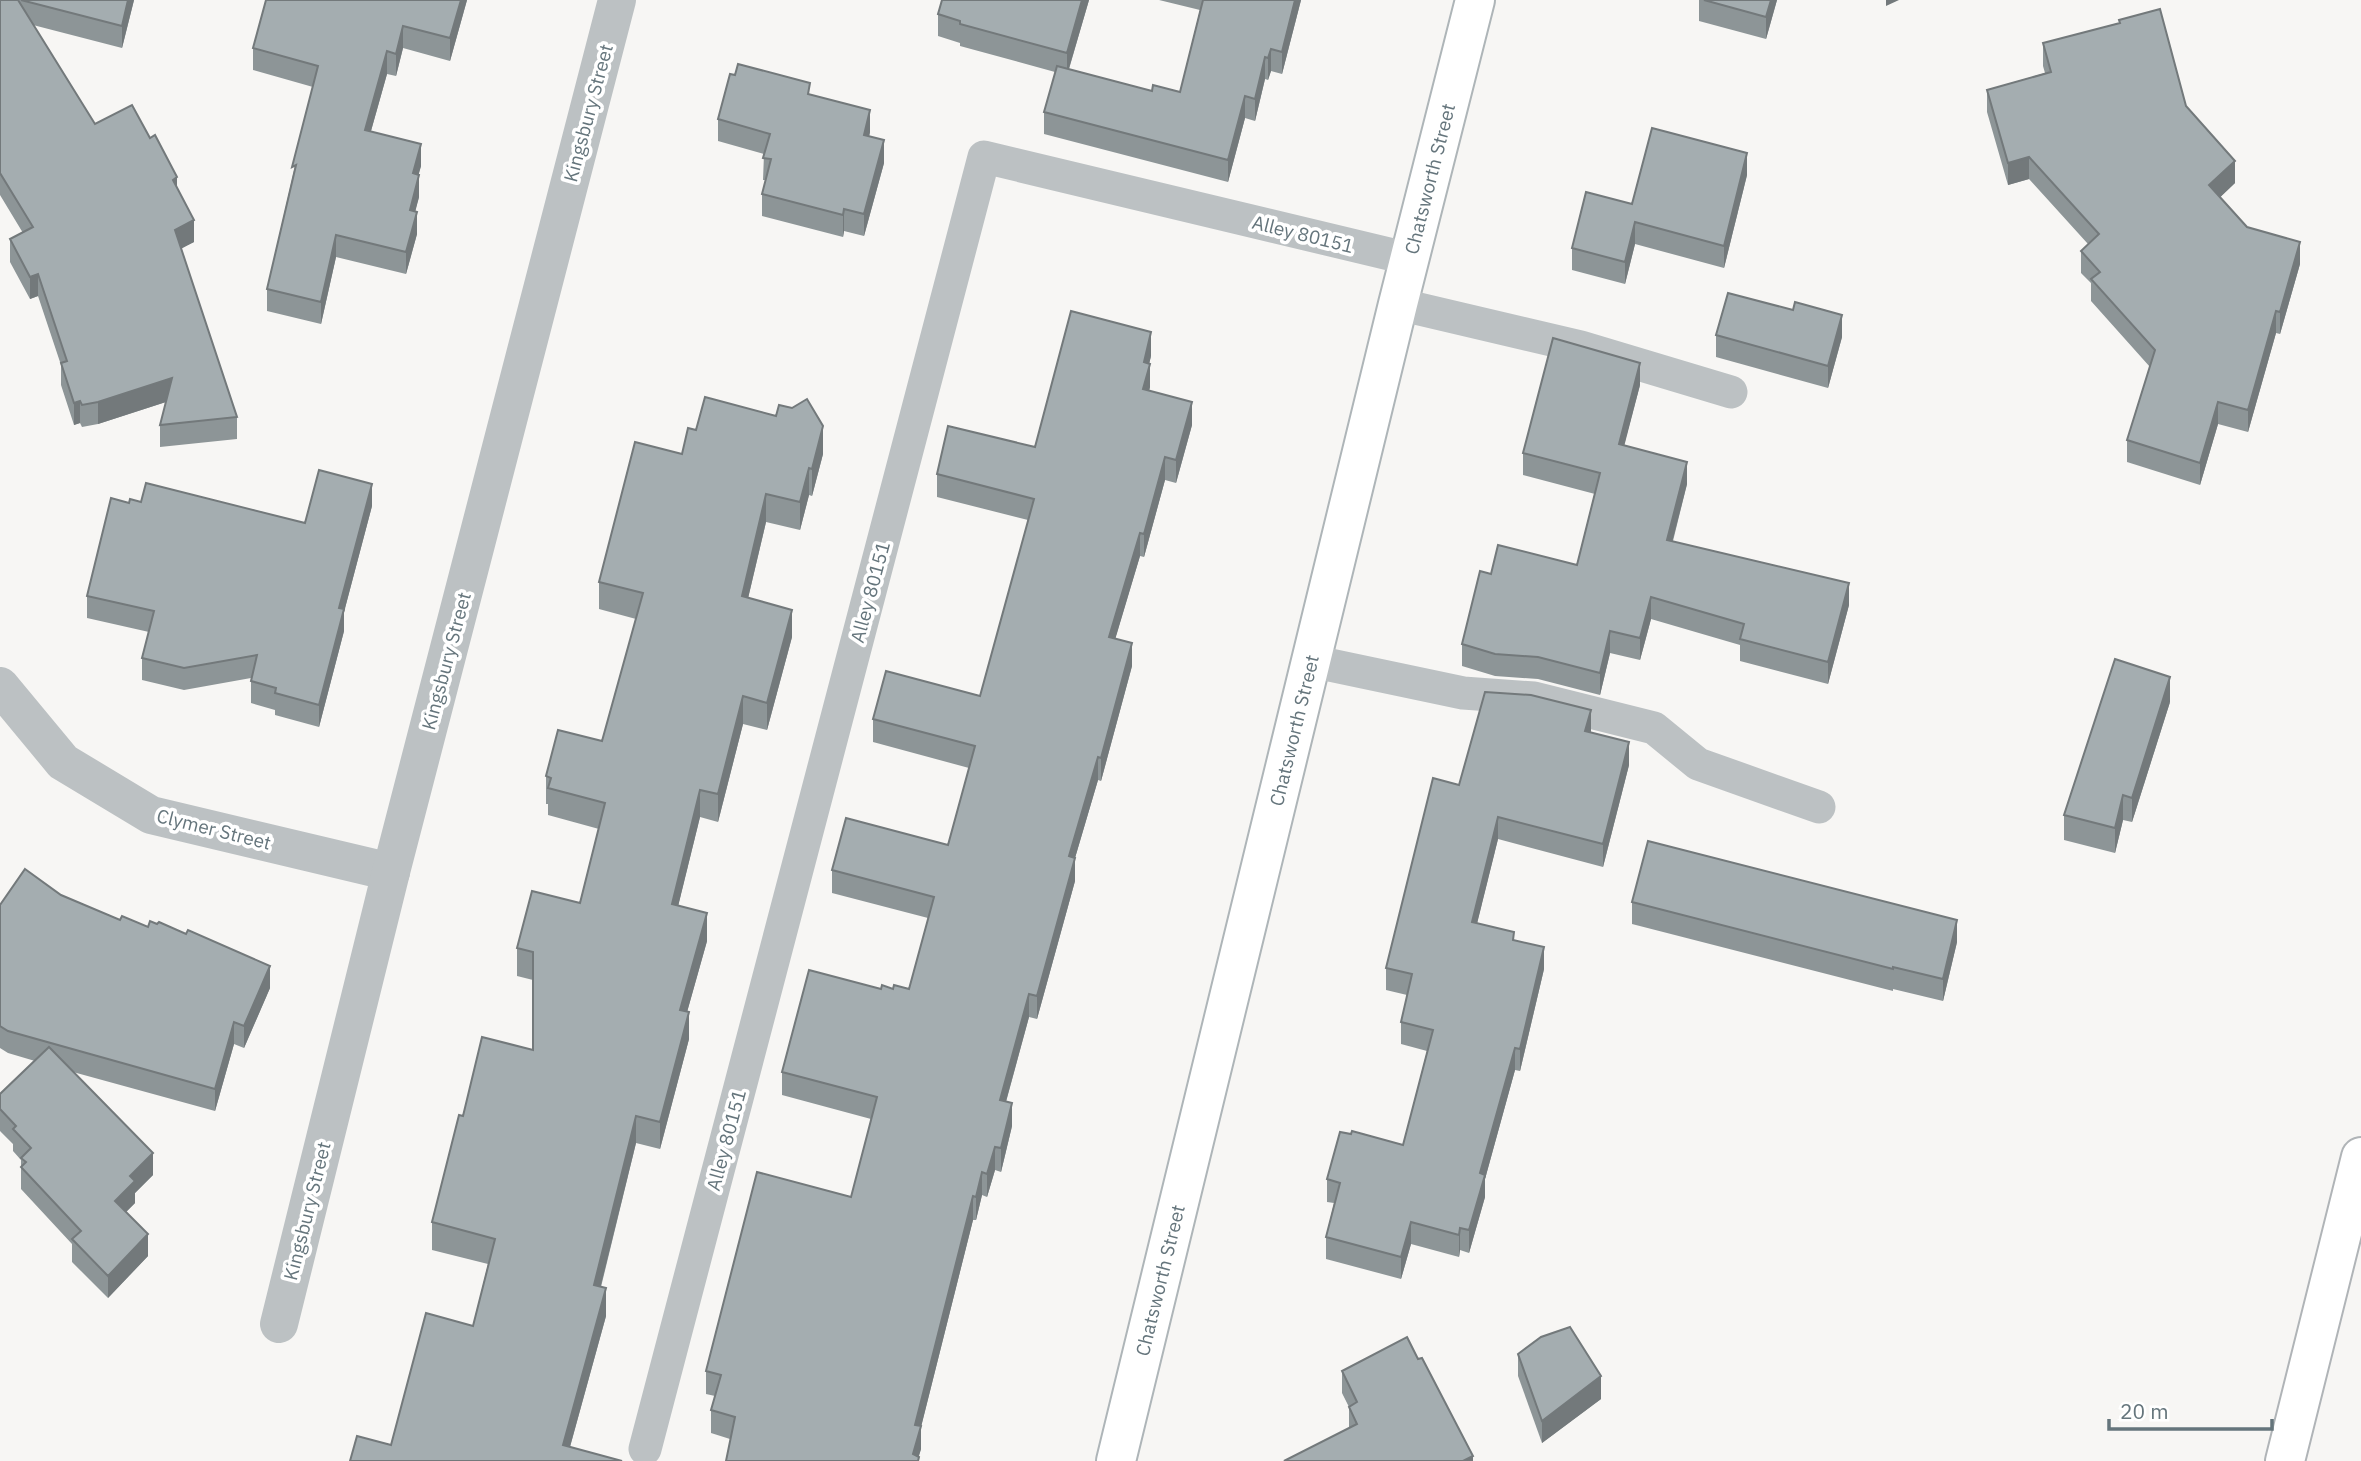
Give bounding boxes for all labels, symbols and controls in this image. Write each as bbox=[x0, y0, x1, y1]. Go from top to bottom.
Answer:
street label: Kingsbury Street bbox=[558, 41, 618, 185]
street label: Chatsworth Street bbox=[1399, 101, 1460, 257]
street label: Alley 80151 bbox=[1250, 210, 1356, 258]
street label: Alley 80151 bbox=[845, 539, 895, 645]
street label: Kingsbury Street bbox=[416, 589, 476, 733]
street label: Chatsworth Street bbox=[1264, 652, 1324, 808]
street label: Clymer Street bbox=[154, 803, 274, 855]
street label: Alley 80151 bbox=[701, 1087, 751, 1193]
street label: Kingsbury Street bbox=[278, 1139, 336, 1283]
street label: Chatsworth Street bbox=[1130, 1202, 1190, 1358]
scale bar bbox=[2109, 1388, 2272, 1432]
text: 20 m bbox=[2120, 1397, 2169, 1425]

